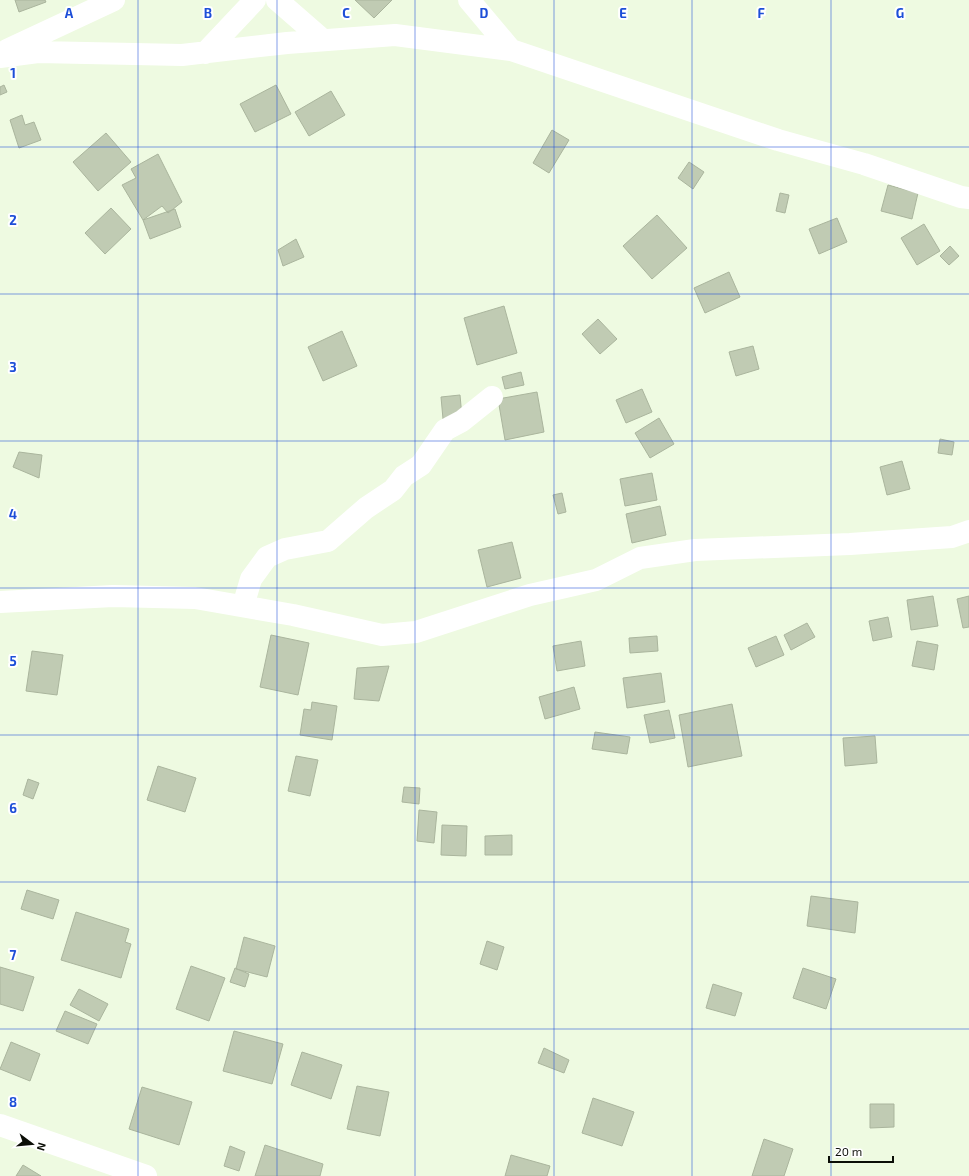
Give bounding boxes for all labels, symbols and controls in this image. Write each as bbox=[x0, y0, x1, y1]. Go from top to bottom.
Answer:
text: A bbox=[65, 5, 74, 21]
text: B bbox=[204, 5, 212, 21]
text: C bbox=[342, 5, 350, 21]
text: D bbox=[480, 5, 489, 21]
text: E bbox=[619, 5, 627, 21]
text: F bbox=[757, 5, 765, 21]
text: G bbox=[896, 5, 904, 21]
text: 1 bbox=[10, 65, 16, 81]
text: 2 bbox=[9, 212, 17, 228]
text: 3 bbox=[9, 359, 17, 375]
text: 4 bbox=[9, 506, 17, 522]
text: 5 bbox=[9, 653, 17, 669]
text: 6 bbox=[9, 800, 17, 816]
text: 7 bbox=[10, 947, 17, 963]
text: 8 bbox=[9, 1094, 17, 1110]
north arrow bbox=[12, 1124, 52, 1164]
scale bar bbox=[829, 1138, 893, 1164]
text: N bbox=[35, 1141, 49, 1153]
text: 20 m bbox=[835, 1144, 862, 1158]

